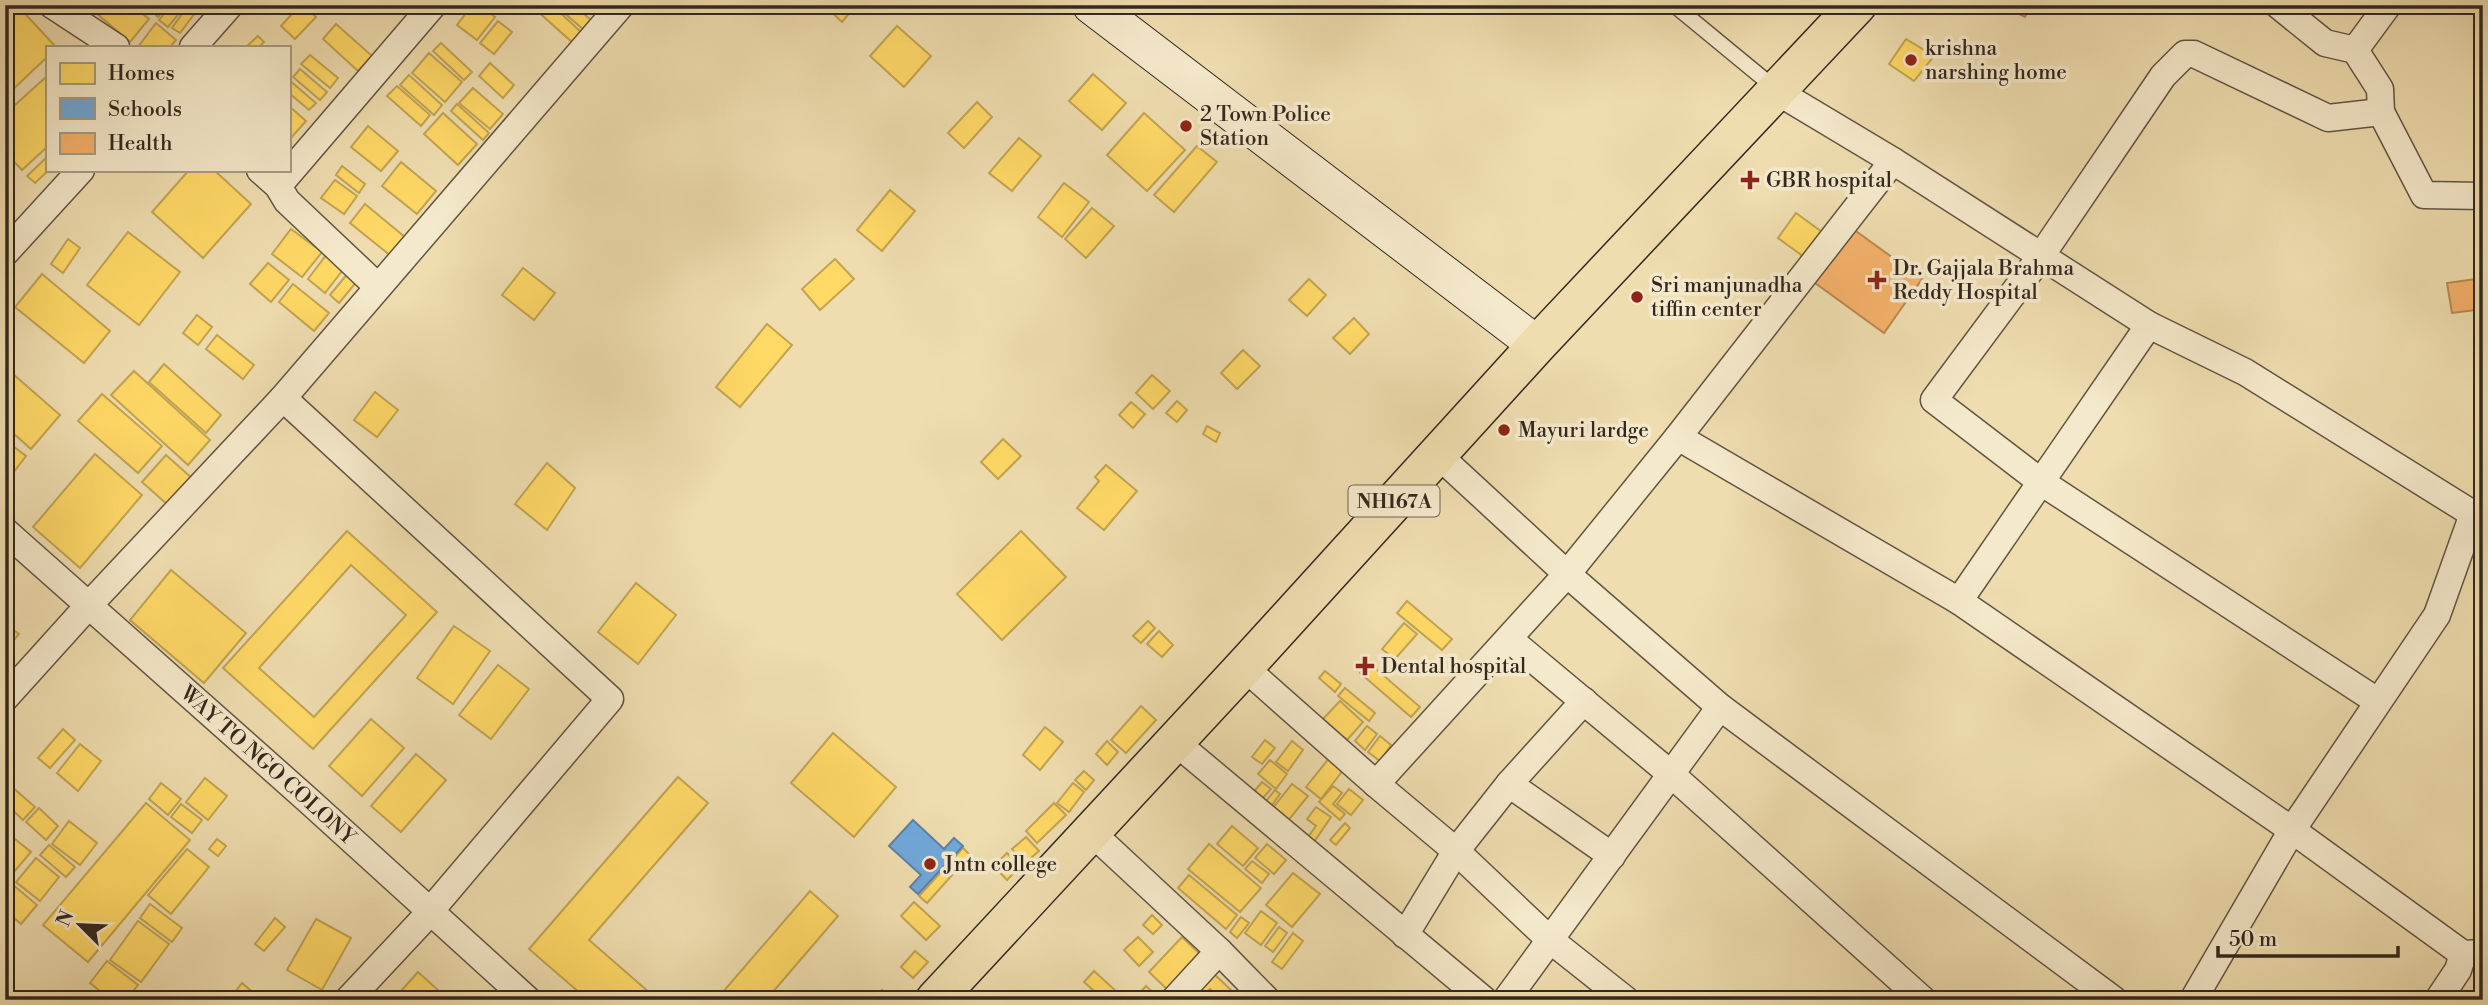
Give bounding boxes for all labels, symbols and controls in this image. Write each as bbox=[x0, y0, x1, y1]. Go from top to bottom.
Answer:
place label: krishna narshing home bbox=[1925, 36, 2067, 86]
legend bbox=[46, 46, 290, 172]
marker: krishna narshing home bbox=[1903, 52, 1919, 68]
text: Homes bbox=[108, 61, 175, 87]
text: Schools bbox=[108, 97, 182, 123]
place label: 2 Town Police Station bbox=[1200, 102, 1331, 152]
marker: 2 Town Police Station bbox=[1178, 118, 1194, 134]
text: Health bbox=[108, 131, 173, 157]
place label: GBR hospital bbox=[1766, 168, 1892, 194]
marker: GBR hospital bbox=[1740, 170, 1760, 190]
place label: Dr. Gajjala Brahma Reddy Hospital bbox=[1893, 256, 2074, 306]
marker: Dr. Gajjala Brahma Reddy Hospital bbox=[1867, 270, 1887, 290]
place label: Sri manjunadha tiffin center bbox=[1651, 273, 1803, 323]
marker: Sri manjunadha tiffin center bbox=[1629, 289, 1645, 305]
place label: Mayuri lardge bbox=[1518, 418, 1649, 444]
marker: Mayuri lardge bbox=[1496, 422, 1512, 438]
road number: NH167A bbox=[1348, 486, 1440, 516]
place label: Dental hospital bbox=[1381, 654, 1526, 680]
marker: Dental hospital bbox=[1355, 656, 1375, 676]
street label: WAY TO NGO COLONY bbox=[174, 680, 361, 852]
place label: Jntn college bbox=[943, 852, 1057, 878]
marker: Jntn college bbox=[922, 856, 938, 872]
north arrow bbox=[46, 890, 116, 960]
text: N bbox=[51, 907, 79, 930]
scale bar bbox=[2218, 914, 2399, 958]
text: 50 m bbox=[2229, 927, 2277, 953]

